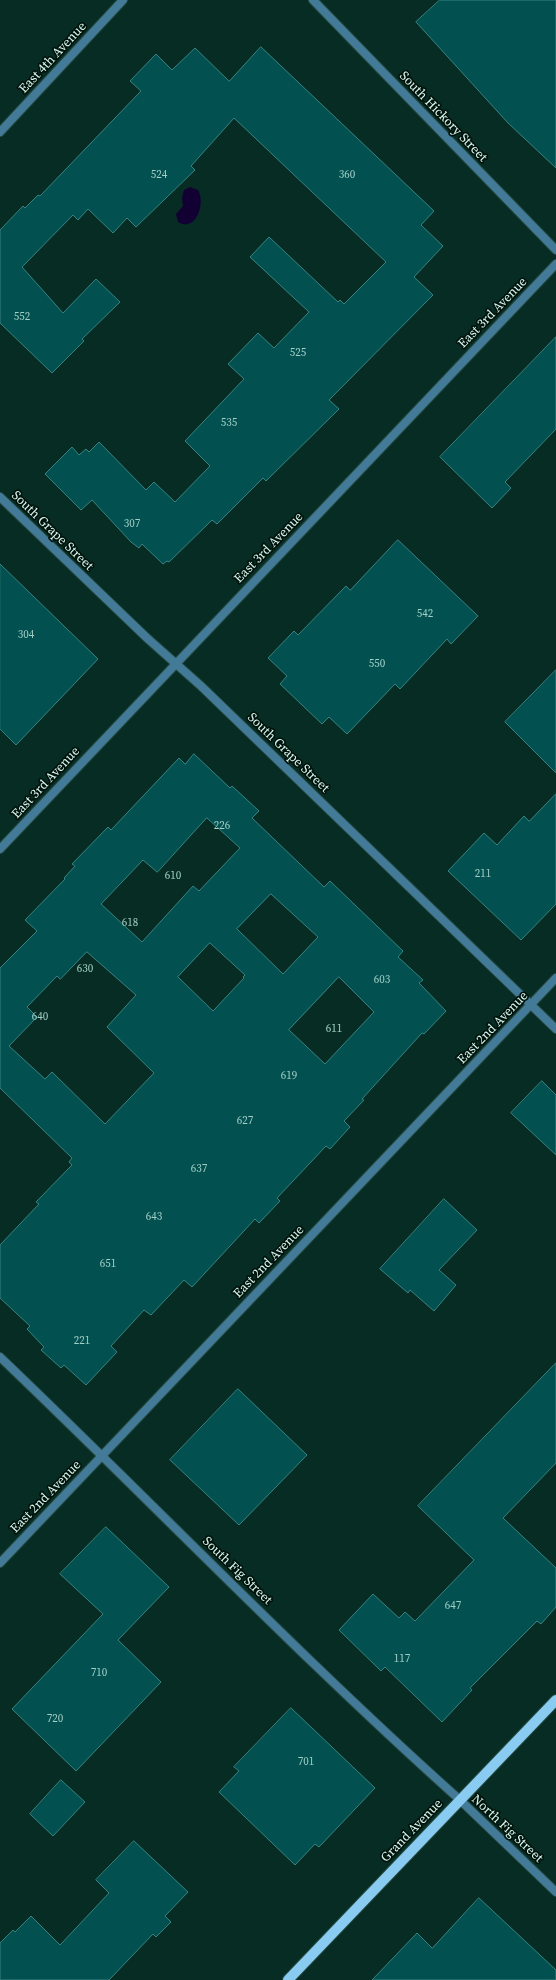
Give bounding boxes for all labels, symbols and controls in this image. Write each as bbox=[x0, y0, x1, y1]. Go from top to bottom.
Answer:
street label: East 4th Avenue bbox=[16, 19, 90, 97]
street label: South Hickory Street bbox=[396, 69, 490, 165]
house number: 524 bbox=[151, 168, 167, 182]
house number: 360 bbox=[339, 168, 355, 182]
street label: East 3rd Avenue bbox=[455, 274, 531, 352]
house number: 552 bbox=[14, 310, 30, 324]
house number: 525 bbox=[290, 346, 306, 360]
house number: 535 bbox=[221, 416, 237, 430]
street label: South Grape Street bbox=[8, 488, 96, 574]
street label: East 3rd Avenue bbox=[231, 509, 307, 587]
house number: 307 bbox=[124, 517, 140, 531]
house number: 542 bbox=[417, 607, 433, 621]
house number: 304 bbox=[18, 628, 34, 642]
house number: 550 bbox=[369, 657, 385, 671]
street label: South Grape Street bbox=[244, 710, 332, 796]
street label: East 3rd Avenue bbox=[9, 744, 83, 822]
house number: 226 bbox=[214, 819, 230, 833]
house number: 211 bbox=[475, 867, 491, 881]
house number: 610 bbox=[165, 869, 181, 883]
house number: 618 bbox=[122, 916, 138, 930]
house number: 630 bbox=[77, 962, 93, 976]
house number: 603 bbox=[374, 973, 390, 987]
street label: East 2nd Avenue bbox=[454, 988, 532, 1068]
house number: 640 bbox=[32, 1010, 48, 1024]
house number: 611 bbox=[326, 1022, 342, 1036]
house number: 619 bbox=[281, 1069, 297, 1083]
house number: 627 bbox=[237, 1114, 253, 1128]
house number: 637 bbox=[191, 1162, 207, 1176]
house number: 643 bbox=[146, 1210, 162, 1224]
street label: East 2nd Avenue bbox=[230, 1222, 308, 1302]
house number: 651 bbox=[100, 1257, 116, 1271]
house number: 221 bbox=[74, 1334, 90, 1348]
street label: East 2nd Avenue bbox=[7, 1457, 85, 1537]
street label: South Fig Street bbox=[199, 1534, 275, 1608]
house number: 647 bbox=[445, 1599, 461, 1613]
house number: 117 bbox=[394, 1652, 410, 1666]
house number: 710 bbox=[91, 1666, 107, 1680]
house number: 720 bbox=[47, 1712, 63, 1726]
house number: 701 bbox=[298, 1755, 314, 1769]
street label: North Fig Street bbox=[468, 1792, 546, 1866]
street label: Grand Avenue bbox=[378, 1796, 446, 1866]

